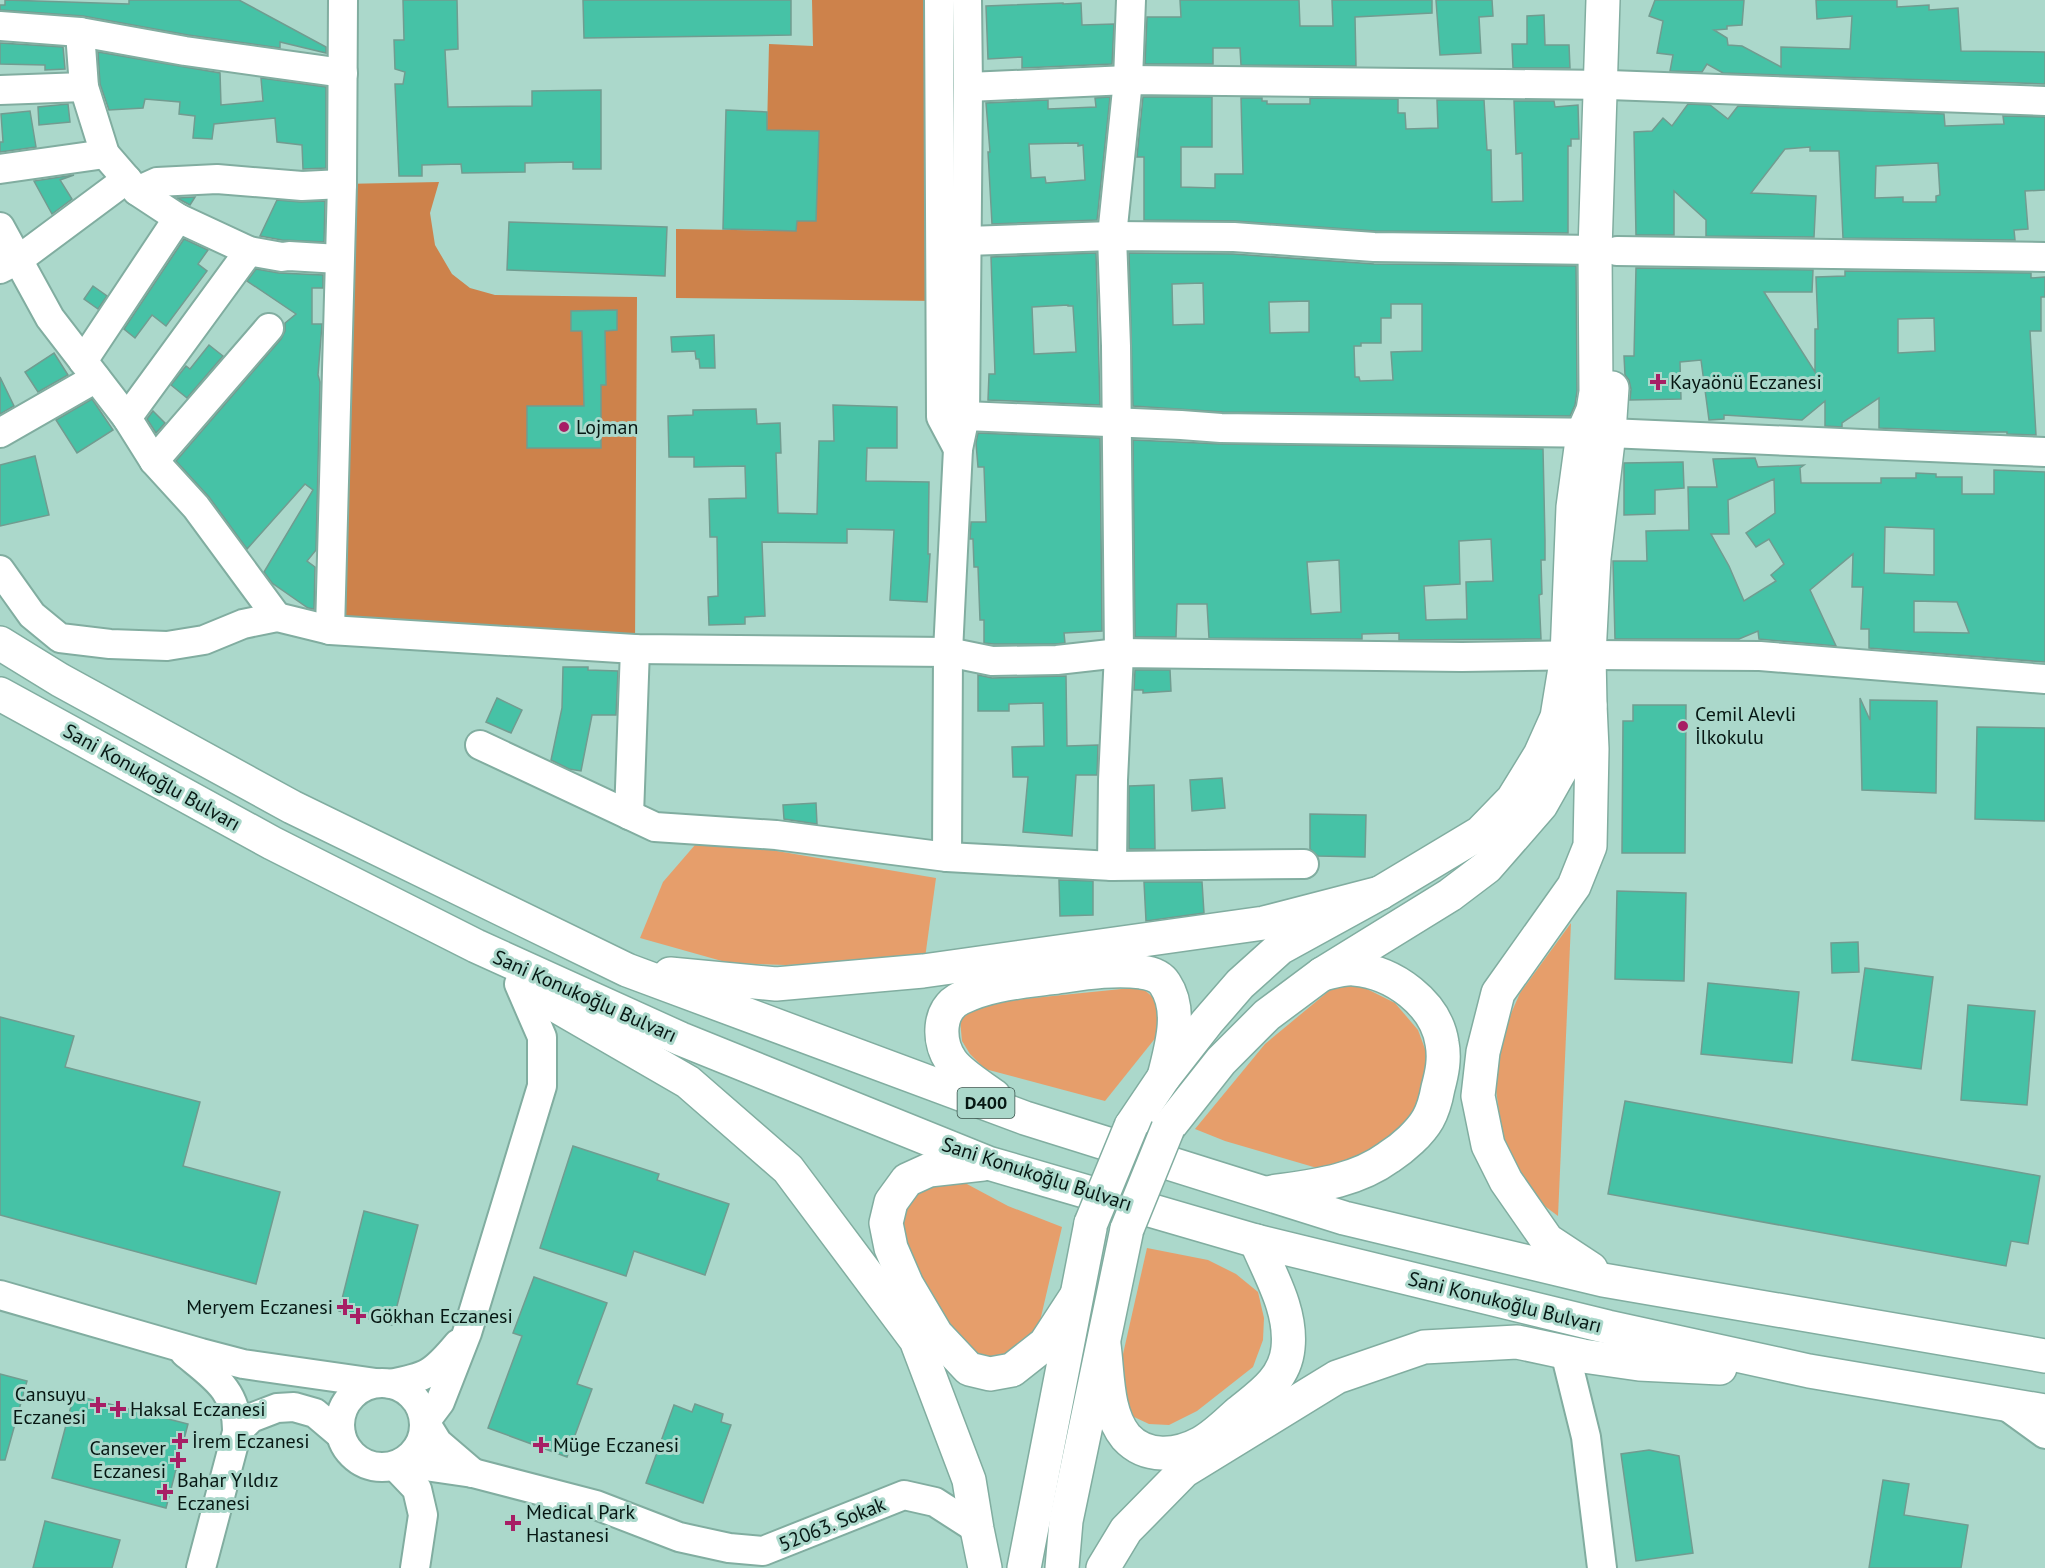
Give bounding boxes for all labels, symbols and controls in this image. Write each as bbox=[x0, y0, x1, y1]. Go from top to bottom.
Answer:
place label: Kayaönü Eczanesi bbox=[1670, 369, 1822, 395]
marker: Kayaönü Eczanesi bbox=[1651, 375, 1665, 389]
place label: Lojman bbox=[576, 414, 638, 440]
marker: Lojman bbox=[557, 420, 571, 434]
place label: Cemil Alevli İlkokulu bbox=[1695, 701, 1796, 750]
street label: Sani Konukoğlu Bulvarı bbox=[59, 717, 245, 837]
marker: Cemil Alevli İlkokulu bbox=[1676, 719, 1690, 733]
street label: Sani Konukoğlu Bulvarı bbox=[489, 944, 681, 1048]
road number: D400 bbox=[958, 1088, 1014, 1118]
street label: Sani Konukoğlu Bulvarı bbox=[939, 1131, 1135, 1217]
street label: Sani Konukoğlu Bulvarı bbox=[1405, 1265, 1605, 1339]
place label: Meryem Eczanesi bbox=[186, 1294, 333, 1320]
marker: Meryem Eczanesi bbox=[338, 1300, 352, 1314]
place label: Gökhan Eczanesi bbox=[370, 1303, 513, 1329]
marker: Gökhan Eczanesi bbox=[351, 1309, 365, 1323]
place label: Cansuyu Eczanesi bbox=[13, 1381, 86, 1430]
place label: Haksal Eczanesi bbox=[130, 1396, 266, 1422]
marker: Cansuyu Eczanesi bbox=[91, 1398, 105, 1412]
marker: Haksal Eczanesi bbox=[111, 1402, 125, 1416]
place label: İrem Eczanesi bbox=[192, 1428, 310, 1454]
place label: Müge Eczanesi bbox=[553, 1432, 679, 1458]
marker: İrem Eczanesi bbox=[173, 1434, 187, 1448]
place label: Cansever Eczanesi bbox=[90, 1435, 166, 1484]
marker: Müge Eczanesi bbox=[534, 1438, 548, 1452]
marker: Cansever Eczanesi bbox=[171, 1453, 185, 1467]
place label: Bahar Yıldız Eczanesi bbox=[177, 1467, 278, 1516]
marker: Bahar Yıldız Eczanesi bbox=[158, 1485, 172, 1499]
street label: 52063. Sokak bbox=[775, 1491, 890, 1557]
place label: Medical Park Hastanesi bbox=[526, 1499, 635, 1548]
marker: Medical Park Hastanesi bbox=[504, 1514, 522, 1532]

